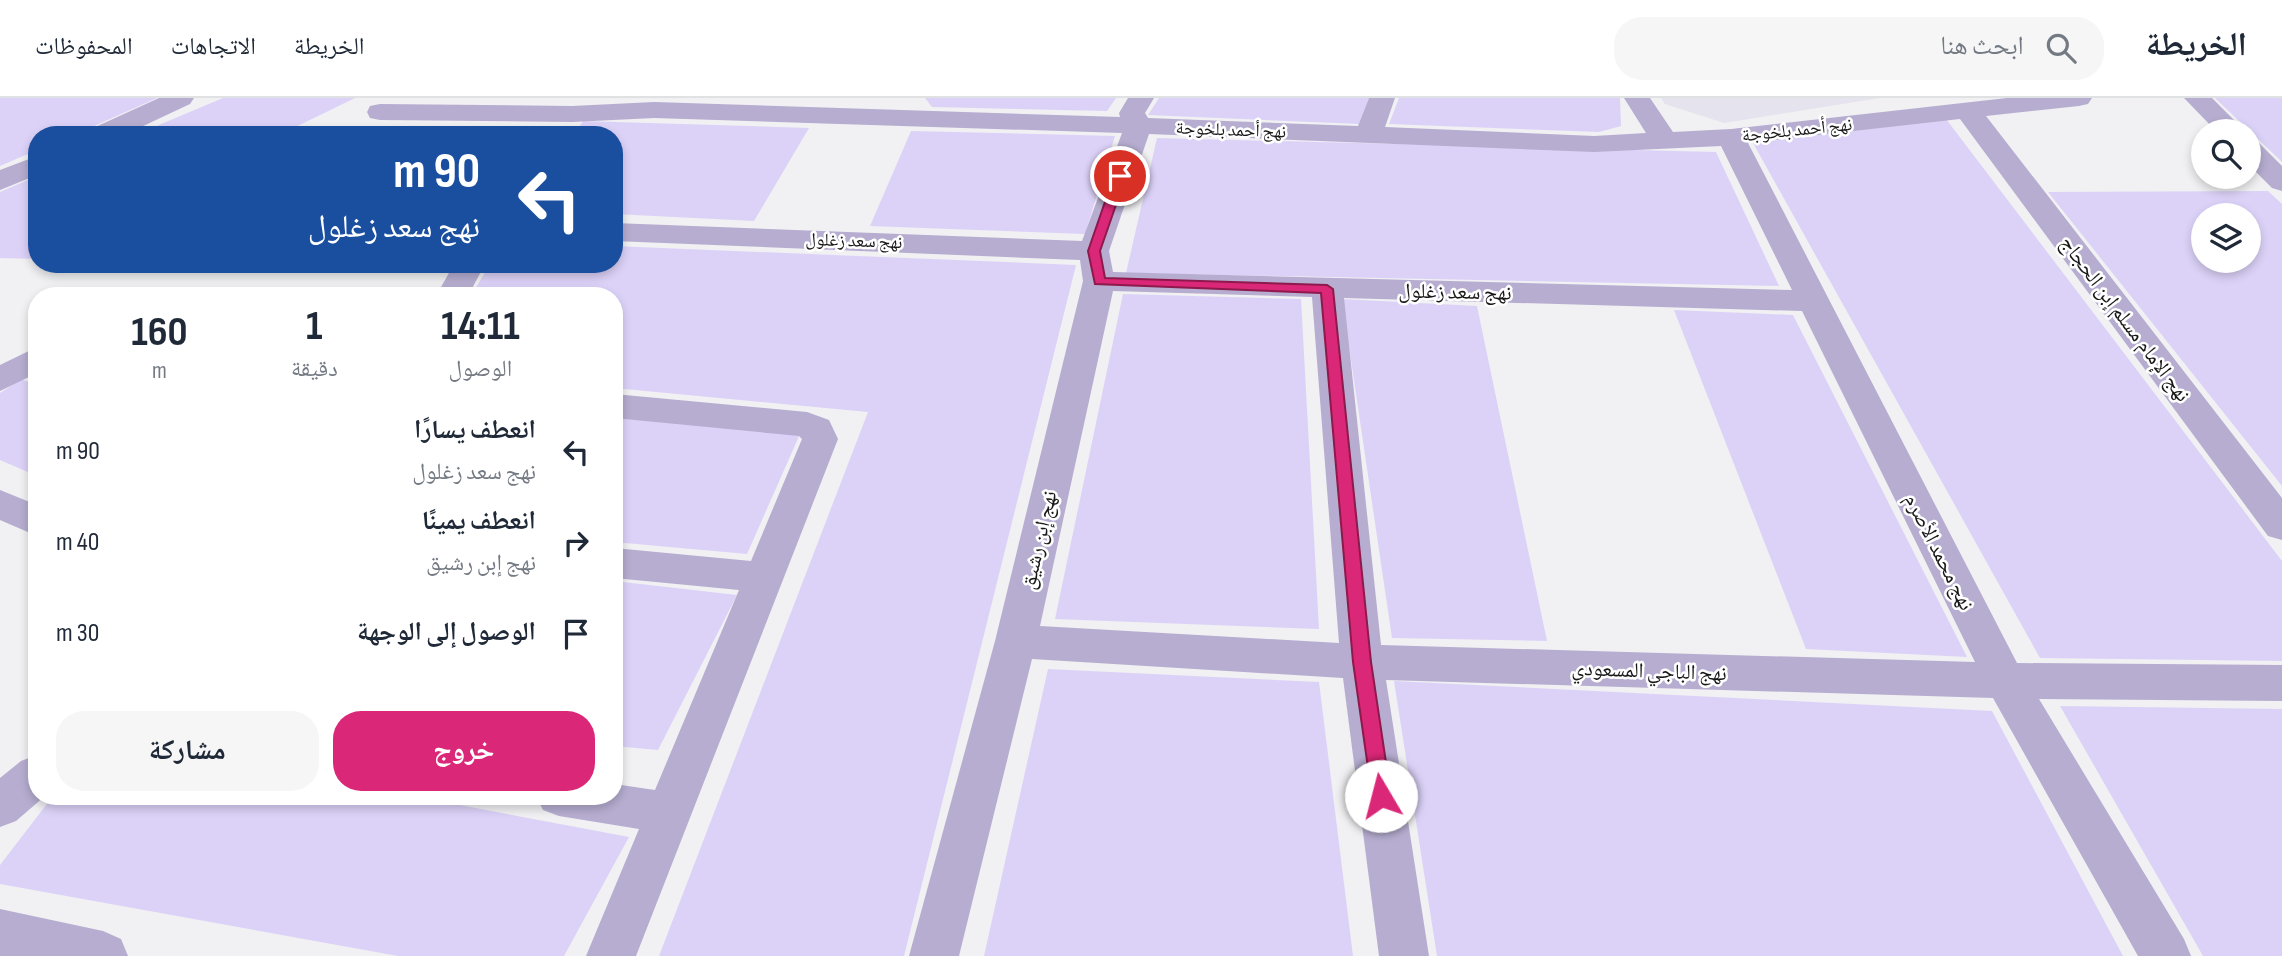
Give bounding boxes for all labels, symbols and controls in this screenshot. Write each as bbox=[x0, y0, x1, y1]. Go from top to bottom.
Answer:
search box bbox=[1614, 17, 2104, 80]
text: الخريطة bbox=[2146, 25, 2247, 65]
icon: search bbox=[2042, 29, 2080, 67]
text: ابحث هنا bbox=[1940, 31, 2024, 62]
text: المحفوظات bbox=[35, 32, 133, 61]
text: الاتجاهات bbox=[171, 32, 256, 61]
text: الخريطة bbox=[294, 32, 365, 61]
street label: نهج أحمد بلخوجة bbox=[1741, 113, 1853, 147]
street label: نهج أحمد بلخوجة bbox=[1175, 117, 1287, 143]
map controls bbox=[2191, 119, 2261, 273]
button: search bbox=[2191, 119, 2261, 189]
text: 90 m bbox=[393, 143, 480, 202]
pin bbox=[1090, 146, 1150, 206]
icon: left bbox=[504, 154, 595, 245]
icon: arrive bbox=[1101, 157, 1139, 195]
button: layers bbox=[2191, 203, 2261, 273]
text: نهج سعد زغلول bbox=[308, 208, 480, 247]
street label: نهج سعد زغلول bbox=[805, 229, 903, 254]
street label: نهج اﻹمام مسلم إبن الحجاج bbox=[2054, 231, 2195, 407]
street label: نهج سعد زغلول bbox=[1398, 279, 1512, 305]
text: 1 bbox=[306, 301, 323, 352]
text: 14:11 bbox=[441, 301, 520, 352]
text: 160 bbox=[131, 307, 188, 358]
text: دقيقة bbox=[291, 355, 338, 383]
text: الوصول bbox=[449, 355, 512, 383]
text: m bbox=[152, 357, 167, 385]
text: انعطف يسارًا bbox=[414, 415, 536, 446]
icon: left bbox=[557, 433, 595, 471]
text: 90 m bbox=[56, 436, 100, 467]
text: نهج سعد زغلول bbox=[412, 458, 536, 486]
street label: نهج إبن رشيق bbox=[1016, 488, 1063, 592]
street label: نهج محمد الأصرم bbox=[1898, 489, 1979, 615]
text: انعطف يمينًا bbox=[422, 506, 536, 537]
icon: right bbox=[557, 524, 595, 562]
text: 40 m bbox=[56, 527, 99, 558]
text: نهج إبن رشيق bbox=[426, 549, 536, 577]
icon: arrive bbox=[557, 615, 595, 653]
text: الوصول إلى الوجهة bbox=[357, 617, 536, 648]
text: 30 m bbox=[56, 618, 99, 649]
street label: نهج الباجي المسعودي bbox=[1571, 656, 1727, 690]
button: مشاركة bbox=[56, 711, 319, 791]
button: خروج bbox=[333, 711, 595, 791]
position arrow bbox=[1344, 759, 1418, 833]

